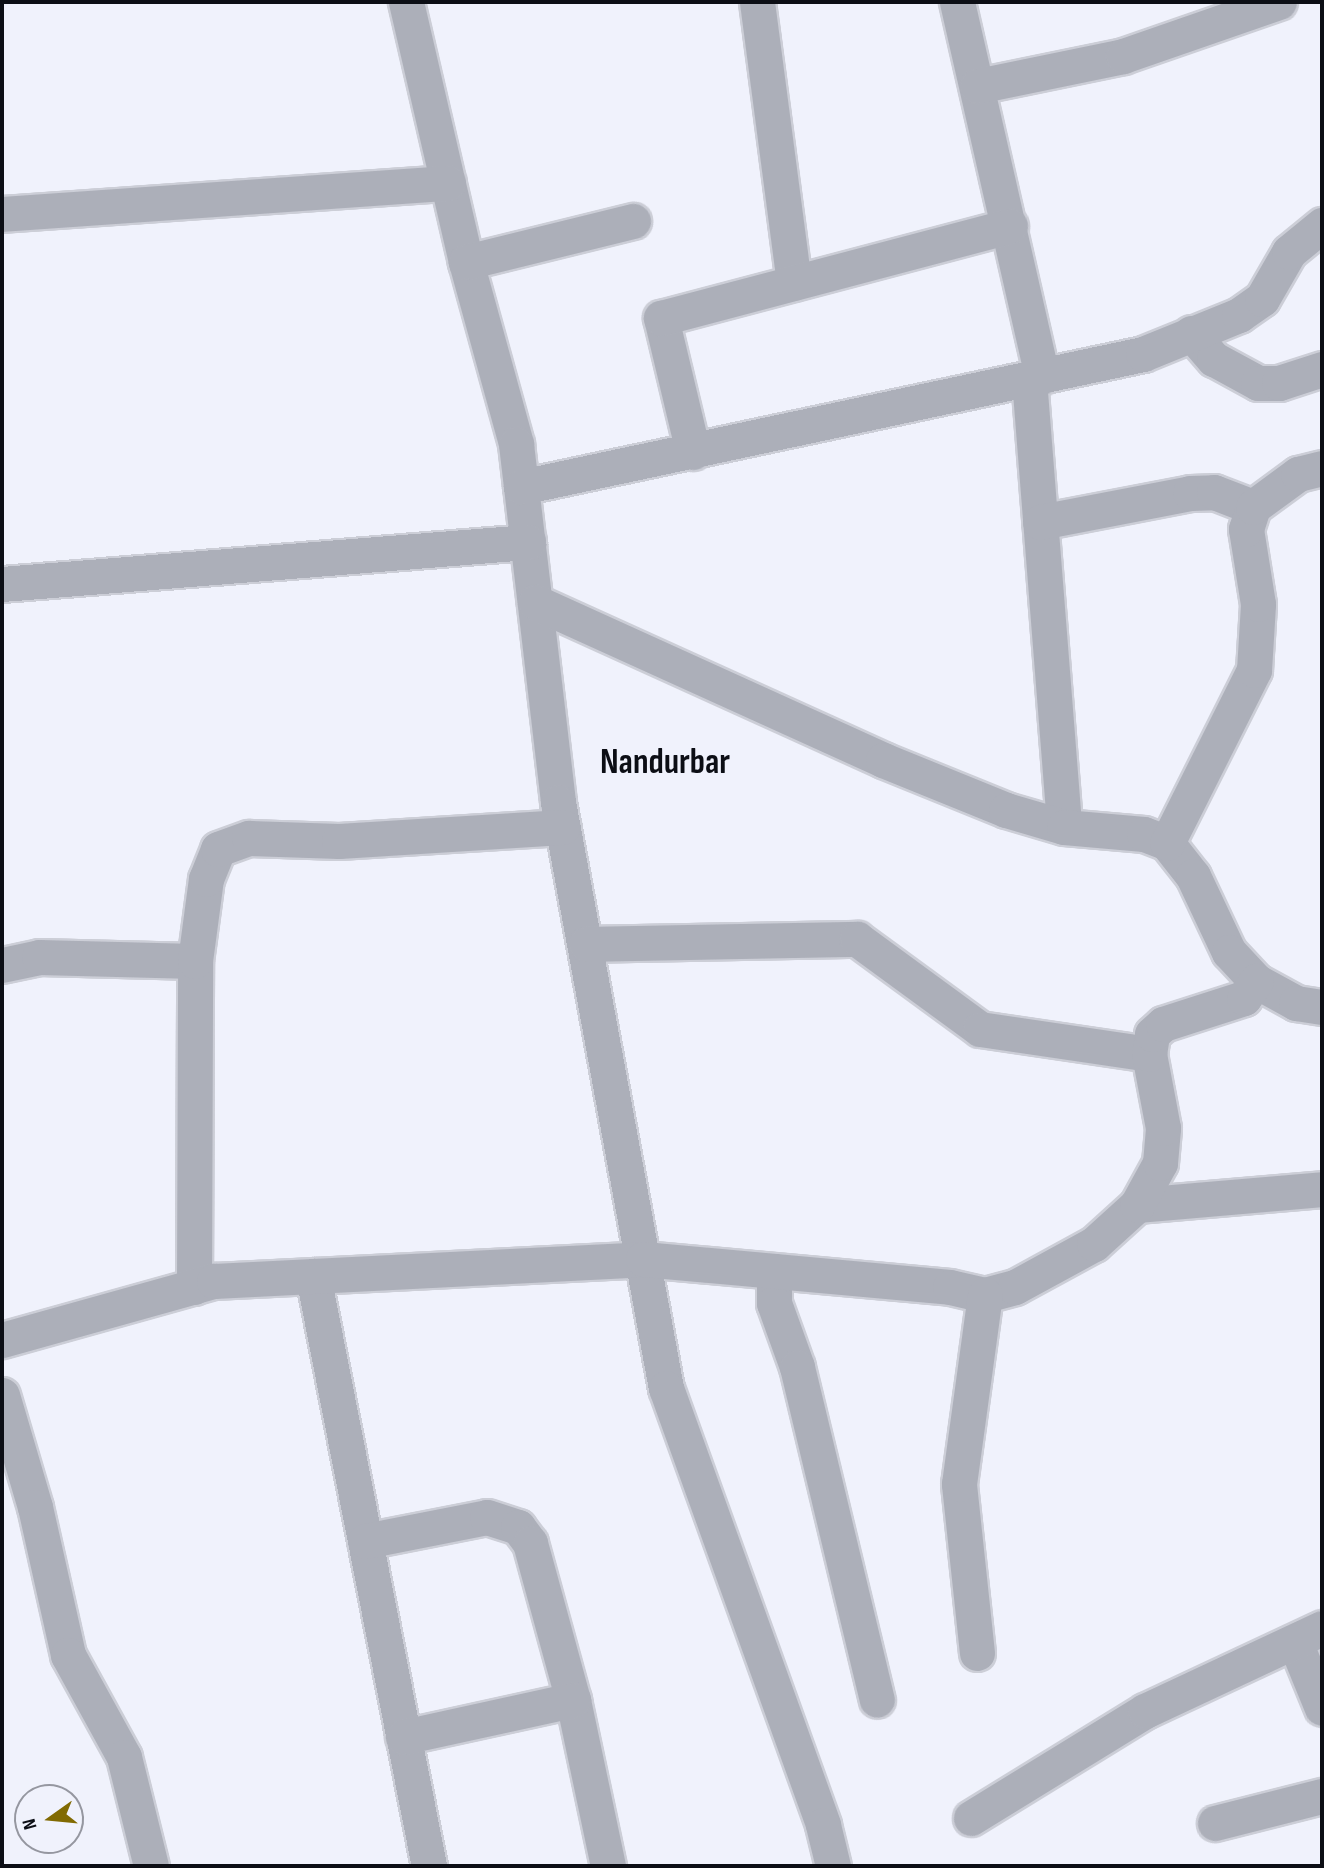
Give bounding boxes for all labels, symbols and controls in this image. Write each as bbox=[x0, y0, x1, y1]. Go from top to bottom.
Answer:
district label: Nandurbar bbox=[600, 742, 730, 784]
north arrow bbox=[14, 1784, 84, 1854]
text: N bbox=[18, 1816, 43, 1832]

